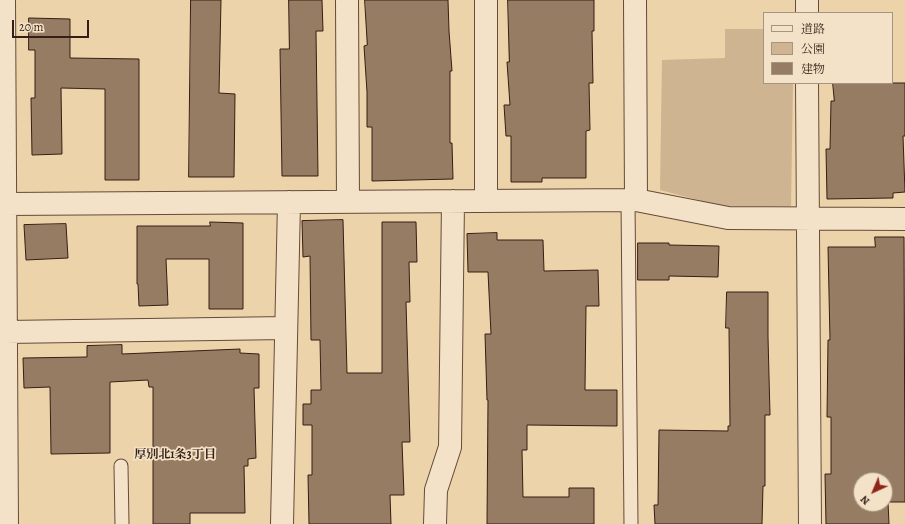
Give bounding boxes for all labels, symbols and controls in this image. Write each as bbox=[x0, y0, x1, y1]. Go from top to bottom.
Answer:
scale bar bbox=[14, 12, 91, 38]
legend bbox=[763, 12, 893, 84]
text: 20 m bbox=[19, 19, 43, 35]
text: 道路 bbox=[801, 21, 825, 37]
text: 公園 bbox=[801, 41, 825, 57]
text: 建物 bbox=[801, 61, 825, 77]
district label: 厚別北1条3丁目 bbox=[134, 448, 216, 462]
north arrow bbox=[853, 472, 893, 512]
text: N bbox=[857, 492, 873, 508]

